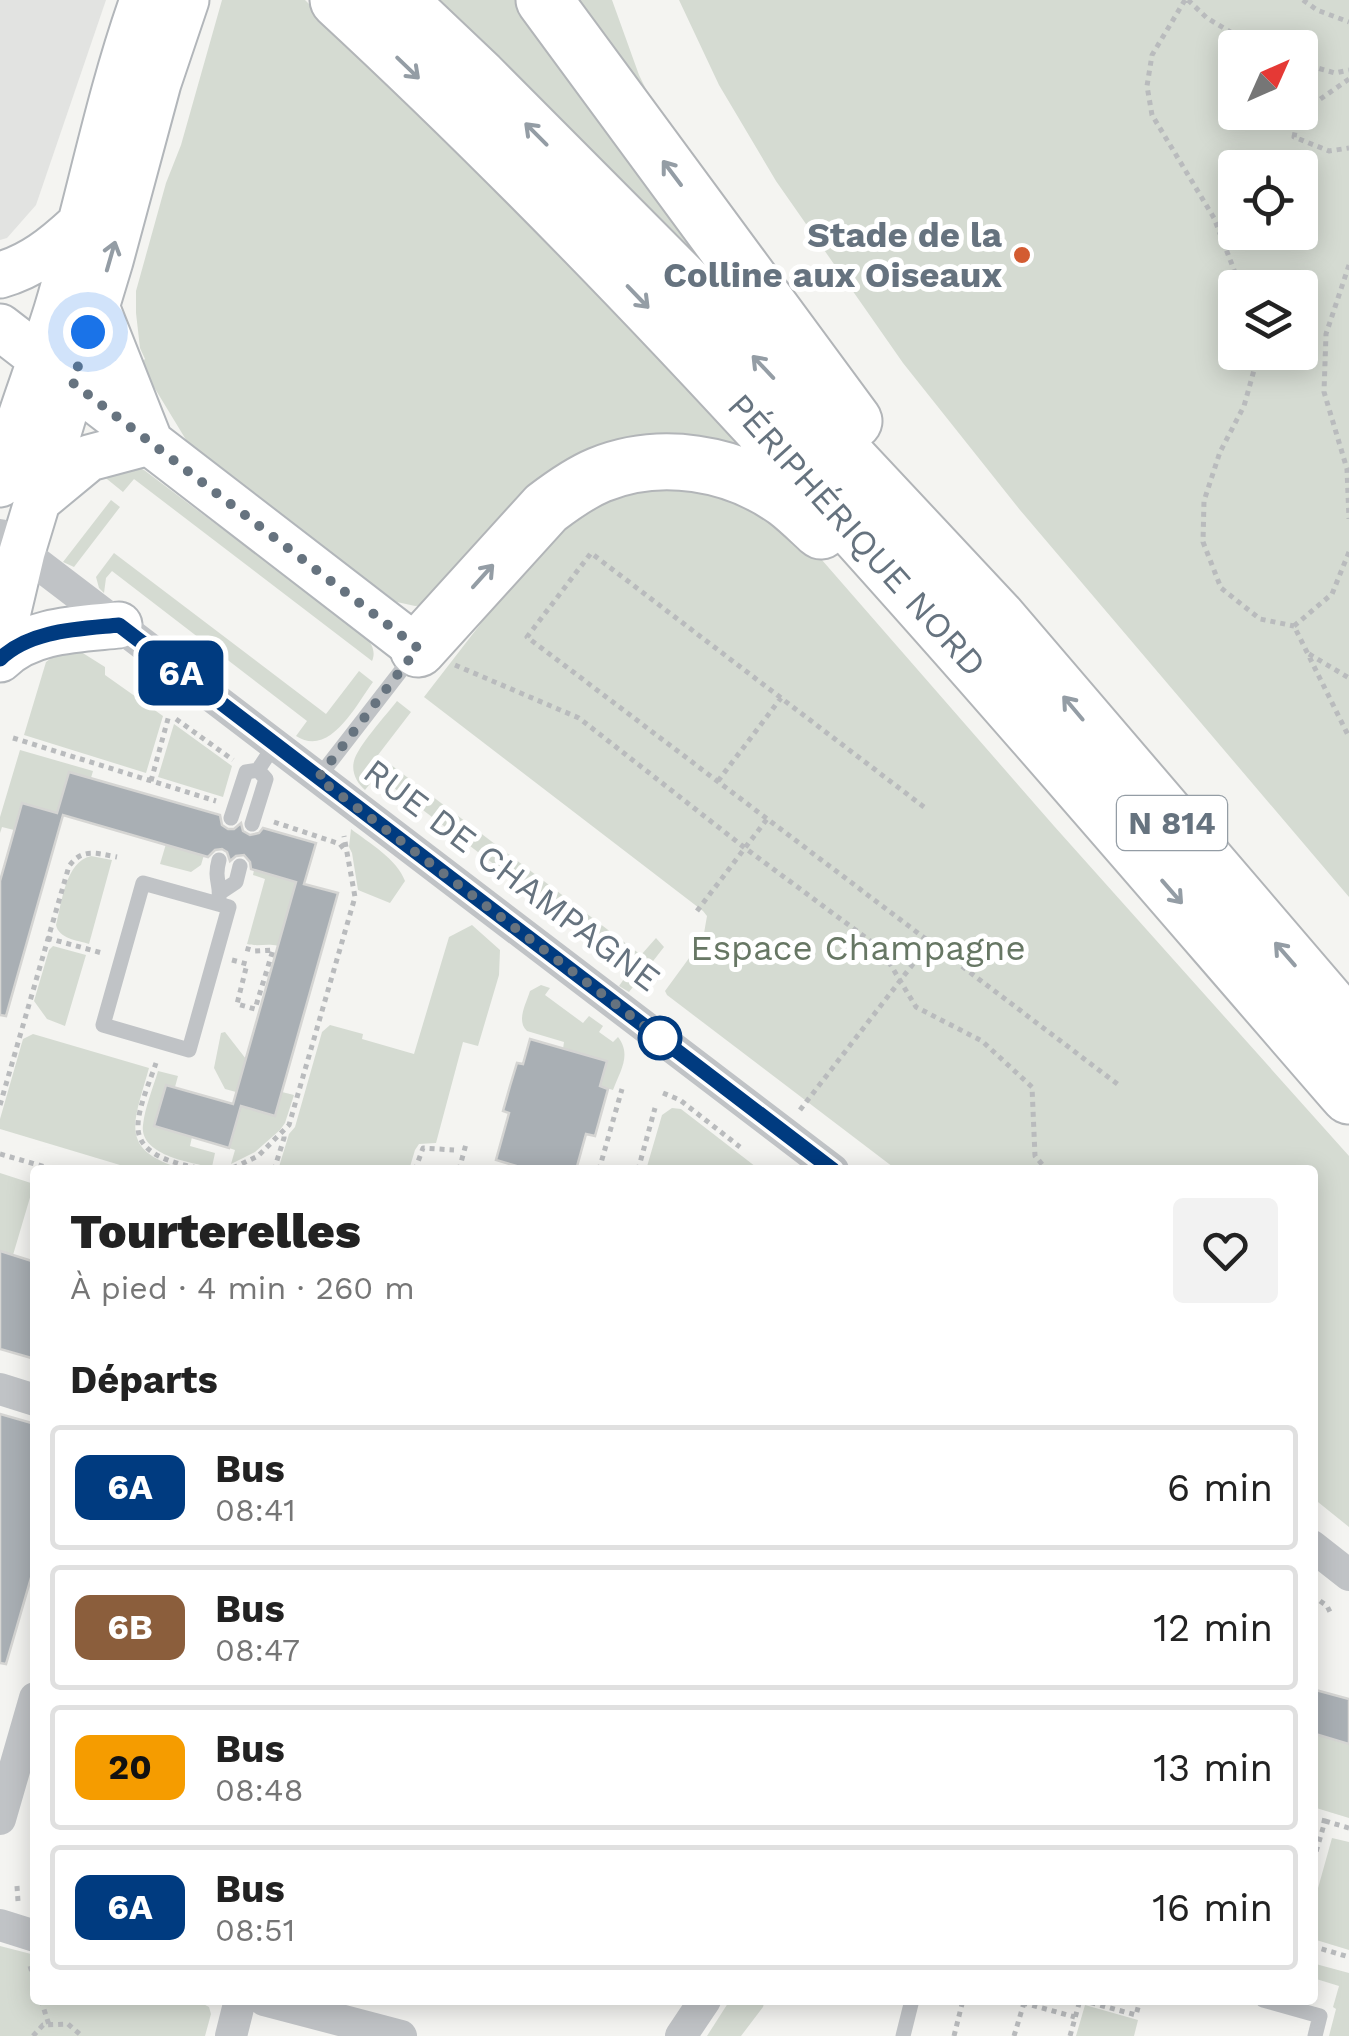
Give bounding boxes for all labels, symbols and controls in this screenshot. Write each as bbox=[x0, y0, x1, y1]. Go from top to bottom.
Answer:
north arrow bbox=[1218, 30, 1318, 130]
map controls bbox=[1218, 30, 1318, 370]
one-way arrow bbox=[396, 55, 420, 79]
one-way arrow bbox=[524, 123, 548, 147]
button: locate bbox=[1218, 150, 1318, 250]
one-way arrow bbox=[661, 160, 682, 187]
place label: Stade de la Colline aux Oiseaux bbox=[663, 214, 1003, 296]
one-way arrow bbox=[103, 241, 121, 272]
marker: Stade de la Colline aux Oiseaux bbox=[1011, 244, 1033, 266]
button: layers bbox=[1218, 270, 1318, 370]
one-way arrow bbox=[626, 285, 650, 309]
your location bbox=[63, 307, 113, 357]
one-way arrow bbox=[752, 355, 775, 380]
street label: PÉRIPHÉRIQUE NORD bbox=[719, 385, 995, 685]
one-way arrow bbox=[471, 564, 494, 589]
line badge: 6A bbox=[136, 640, 226, 706]
text: 6A bbox=[158, 652, 204, 694]
one-way arrow bbox=[1063, 695, 1085, 721]
street label: RUE DE CHAMPAGNE bbox=[356, 750, 668, 1000]
road number: N 814 bbox=[1117, 796, 1227, 850]
one-way arrow bbox=[1160, 879, 1183, 904]
park label: Espace Champagne bbox=[690, 927, 1026, 969]
one-way arrow bbox=[1274, 942, 1297, 967]
unlabelled marker bbox=[639, 1017, 681, 1059]
button: heart bbox=[1173, 1198, 1278, 1303]
text: Tourterelles bbox=[70, 1203, 361, 1260]
text: À pied · 4 min · 260 m bbox=[70, 1269, 415, 1307]
text: Départs bbox=[70, 1358, 218, 1402]
text: Bus bbox=[215, 1447, 285, 1491]
text: 6A bbox=[107, 1466, 153, 1508]
text: 6 min bbox=[1167, 1466, 1273, 1510]
text: 08:41 bbox=[215, 1491, 296, 1529]
text: Bus bbox=[215, 1587, 285, 1631]
text: 6B bbox=[107, 1606, 153, 1648]
text: 12 min bbox=[1153, 1606, 1273, 1650]
text: 08:47 bbox=[215, 1631, 300, 1669]
text: Bus bbox=[215, 1727, 285, 1771]
text: 20 bbox=[108, 1746, 152, 1788]
text: 13 min bbox=[1153, 1746, 1273, 1790]
text: 08:48 bbox=[215, 1771, 303, 1809]
text: Bus bbox=[215, 1867, 285, 1911]
text: 6A bbox=[107, 1886, 153, 1928]
text: 16 min bbox=[1152, 1886, 1273, 1930]
text: 08:51 bbox=[215, 1911, 295, 1949]

